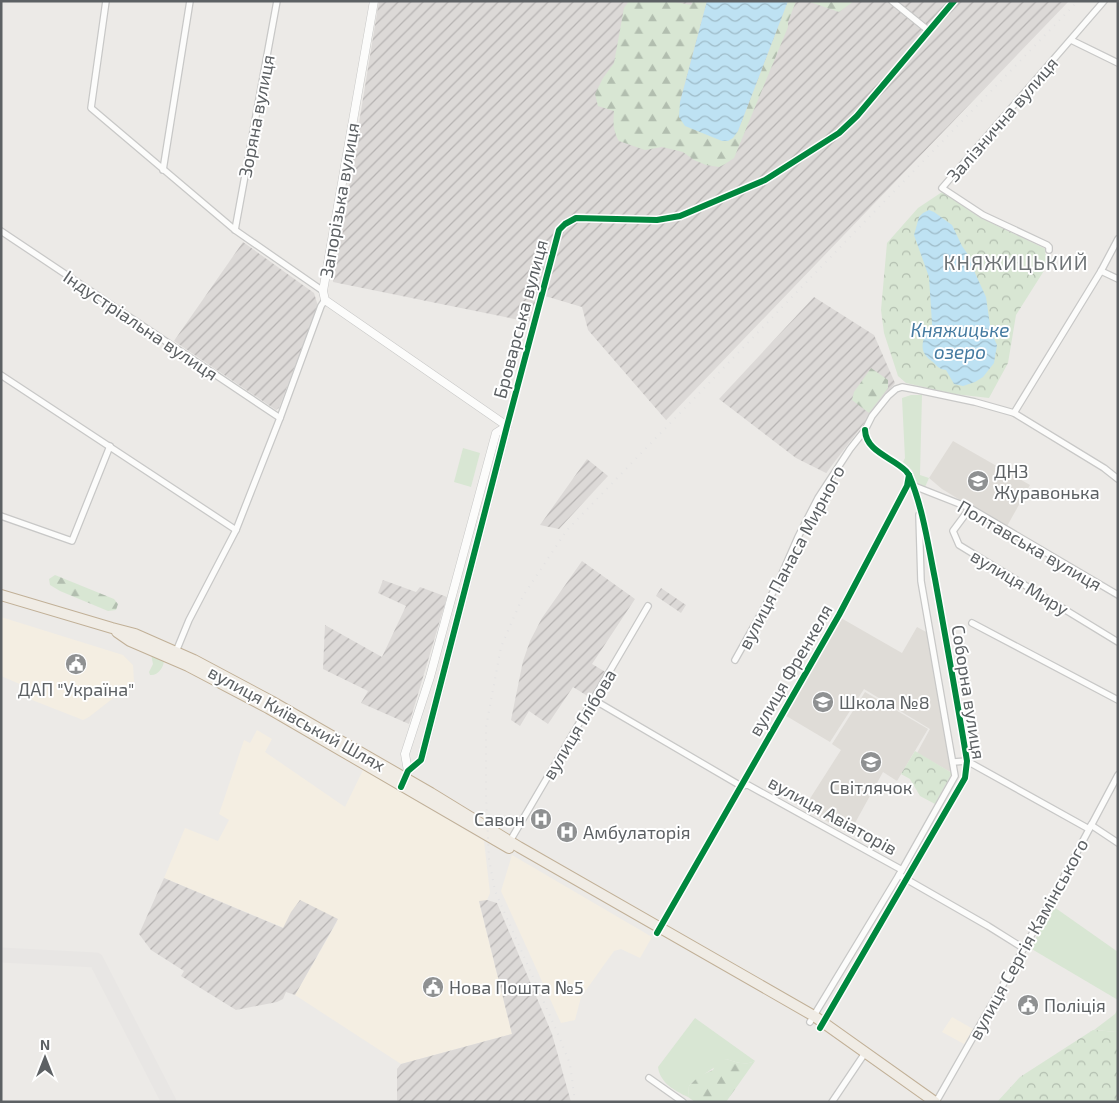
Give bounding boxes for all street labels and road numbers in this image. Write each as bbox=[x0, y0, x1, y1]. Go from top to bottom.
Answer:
street label: Залізнична вулиця bbox=[942, 52, 1062, 186]
street label: Зоряна вулиця bbox=[233, 53, 279, 179]
street label: Запорізька вулиця bbox=[315, 121, 363, 279]
street label: Броварська вулиця bbox=[488, 237, 552, 401]
street label: Індустріальна вулиця bbox=[60, 265, 222, 385]
street label: вулиця Панаса Мирного bbox=[733, 461, 849, 653]
street label: Полтавська вулиця bbox=[954, 495, 1106, 595]
street label: вулиця Миру bbox=[967, 544, 1073, 620]
street label: вулиця Френкеля bbox=[743, 600, 837, 740]
street label: Соборна вулиця bbox=[948, 623, 990, 761]
street label: вулиця Київський Шлях bbox=[205, 660, 390, 776]
street label: вулиця Глібова bbox=[537, 665, 621, 783]
street label: вулиця Авіаторів bbox=[765, 771, 901, 859]
street label: вулиця Сергія Камінського bbox=[963, 835, 1093, 1043]

